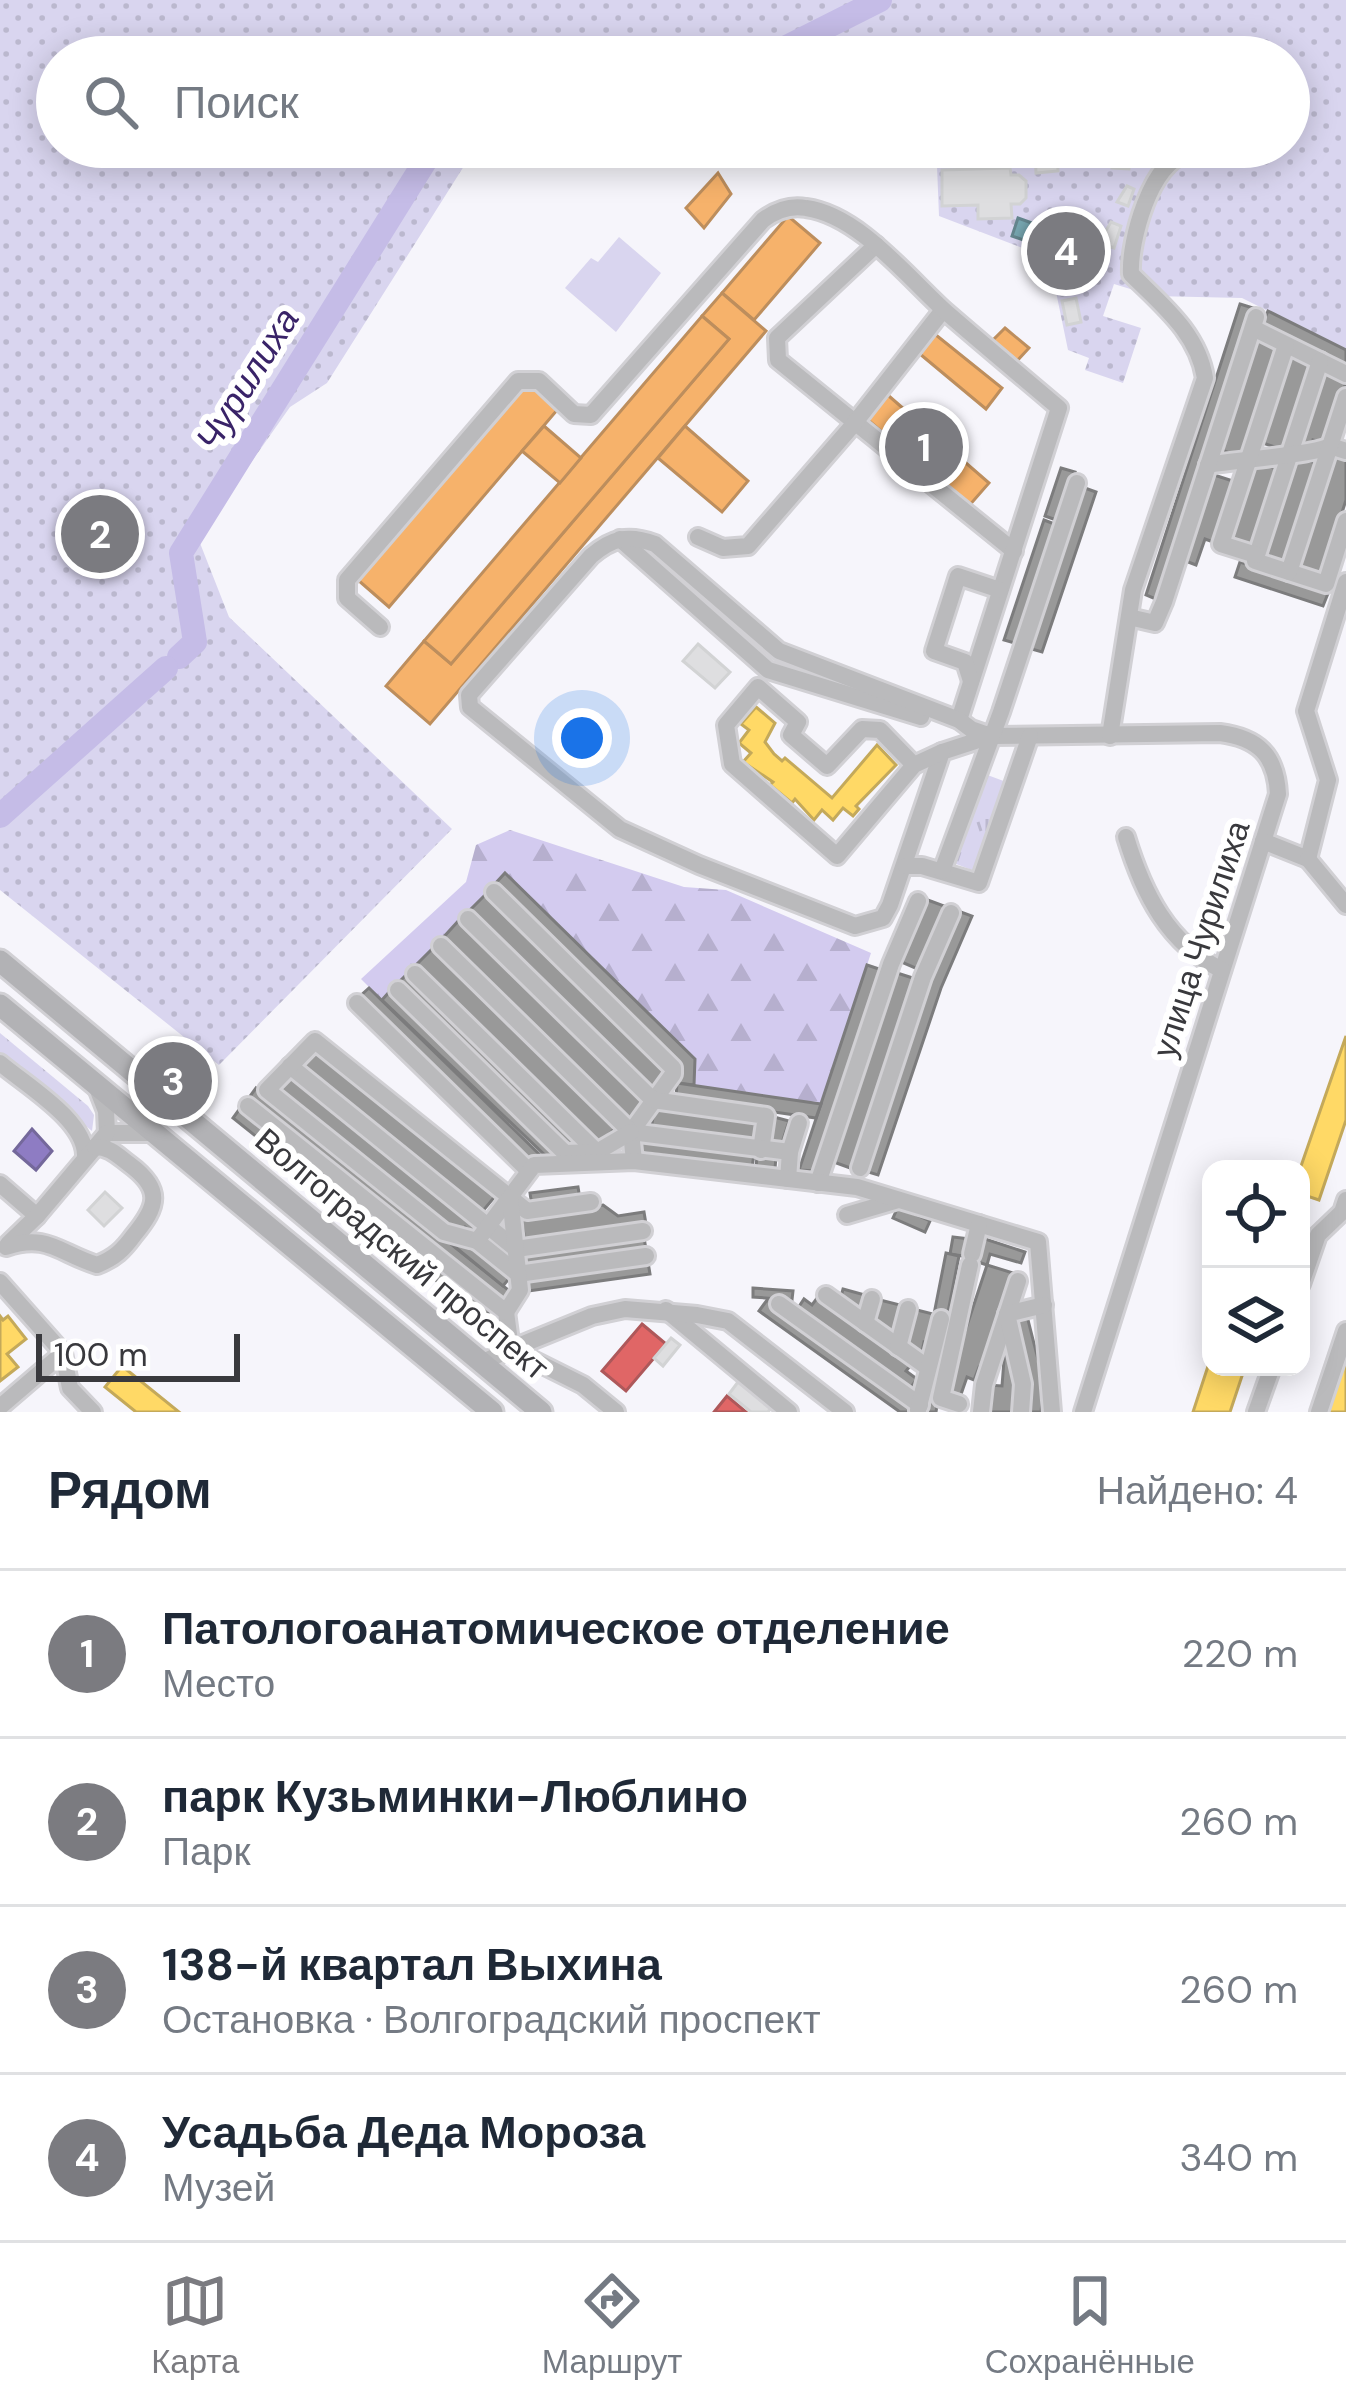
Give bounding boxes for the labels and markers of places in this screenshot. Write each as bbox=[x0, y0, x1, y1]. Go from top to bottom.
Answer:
pin: 4 bbox=[1027, 206, 1105, 296]
pin: 1 bbox=[885, 402, 963, 492]
pin: 2 bbox=[61, 489, 139, 579]
pin: 3 bbox=[134, 1036, 212, 1126]

